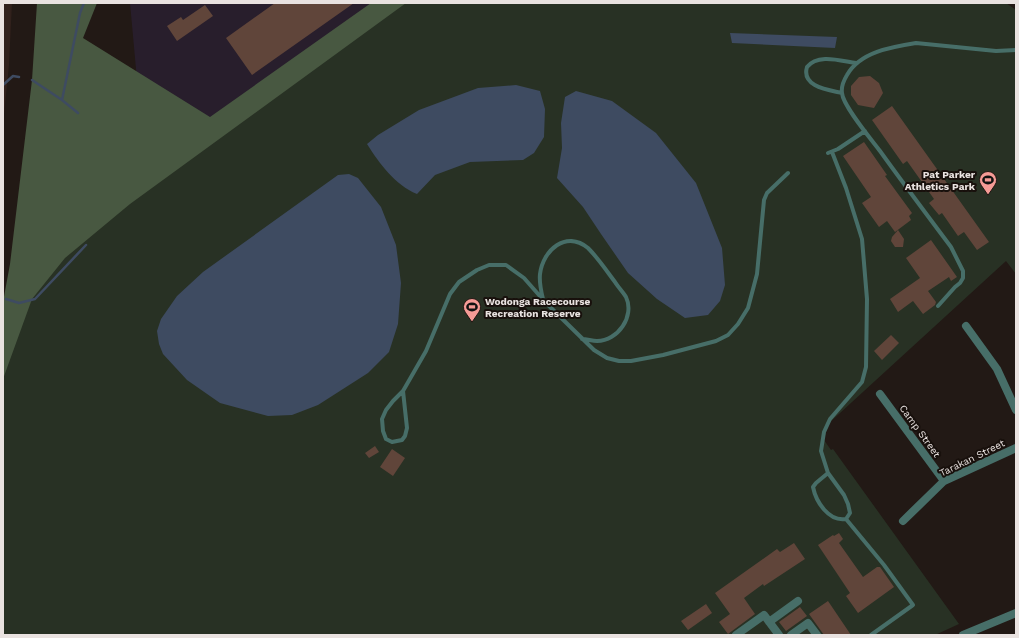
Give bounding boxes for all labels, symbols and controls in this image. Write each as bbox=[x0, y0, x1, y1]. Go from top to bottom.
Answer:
place label: Pat Parker Athletics Park bbox=[905, 169, 976, 192]
sports icon: Pat Parker Athletics Park bbox=[978, 170, 998, 195]
place label: Wodonga Racecourse Recreation Reserve bbox=[485, 296, 591, 319]
sports icon: Wodonga Racecourse Recreation Reserve bbox=[462, 297, 482, 322]
street label: Camp Street bbox=[897, 403, 943, 460]
street label: Tarakan Street bbox=[938, 437, 1007, 479]

